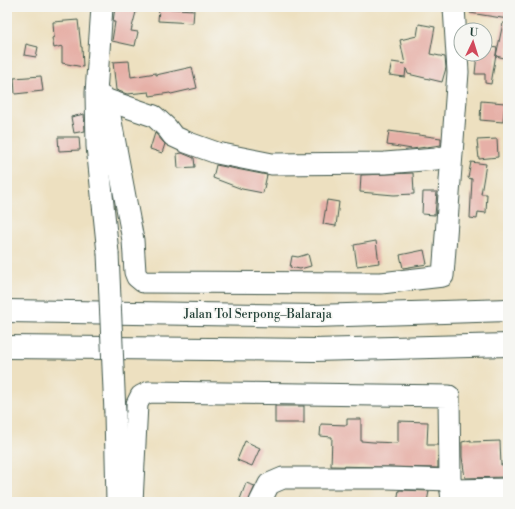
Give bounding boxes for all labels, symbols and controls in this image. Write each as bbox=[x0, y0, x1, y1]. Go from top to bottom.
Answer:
north arrow bbox=[453, 22, 493, 62]
text: U bbox=[469, 26, 479, 40]
street label: Jalan Tol Serpong–Balaraja bbox=[183, 307, 333, 322]

